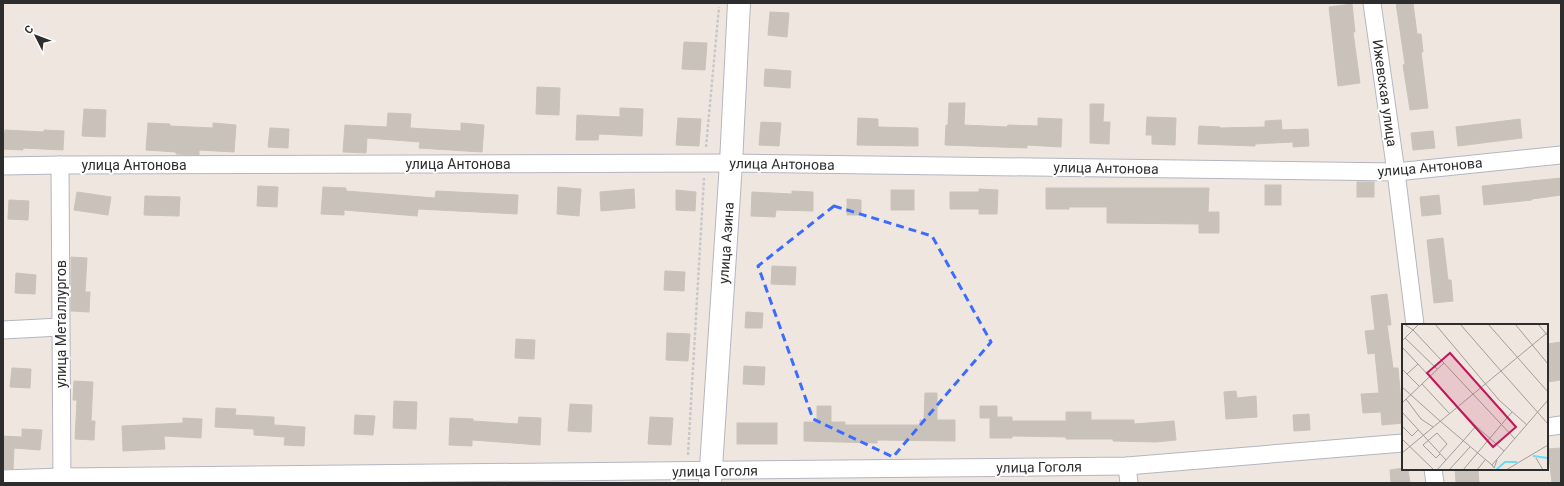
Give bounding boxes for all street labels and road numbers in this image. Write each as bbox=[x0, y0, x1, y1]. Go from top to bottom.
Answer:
street label: Ижевская улица bbox=[1370, 38, 1400, 148]
street label: улица Антонова bbox=[1377, 154, 1483, 180]
street label: улица Антонова bbox=[729, 155, 835, 173]
street label: улица Антонова bbox=[405, 156, 511, 172]
street label: улица Антонова bbox=[81, 157, 187, 173]
street label: улица Антонова bbox=[1053, 159, 1159, 177]
street label: улица Азина bbox=[715, 202, 737, 284]
street label: улица Металлургов bbox=[53, 260, 69, 388]
street label: улица Гоголя bbox=[996, 458, 1082, 476]
street label: улица Гоголя bbox=[672, 462, 758, 480]

